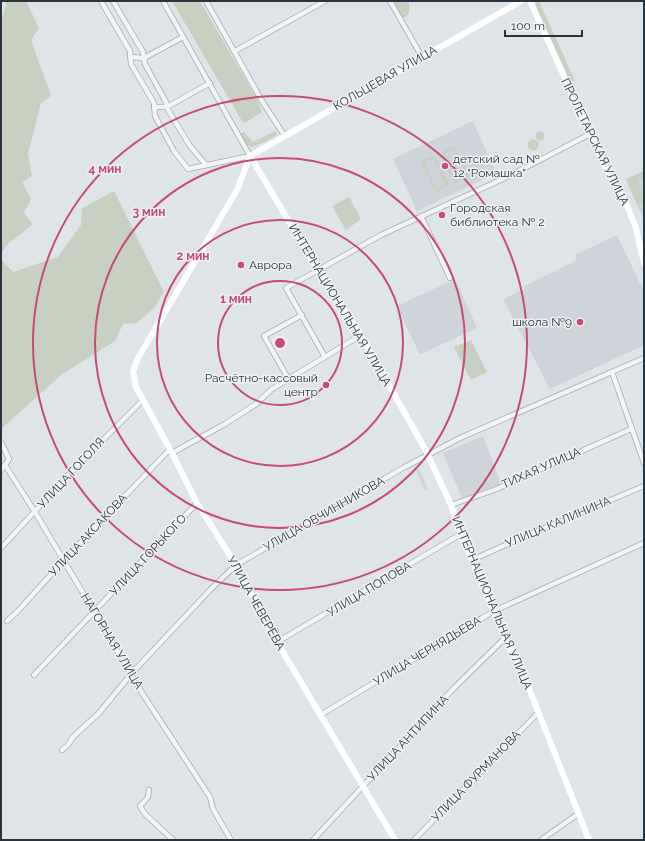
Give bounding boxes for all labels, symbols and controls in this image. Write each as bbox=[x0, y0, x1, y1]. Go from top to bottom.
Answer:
scale bar bbox=[505, 12, 582, 38]
text: 100 m bbox=[511, 19, 545, 33]
street label: КОЛЬЦЕВАЯ УЛИЦА bbox=[331, 43, 439, 113]
street label: ПРОЛЕТАРСКАЯ УЛИЦА bbox=[558, 76, 632, 208]
place label: детский сад № 12 "Ромашка" bbox=[453, 152, 540, 180]
marker: детский сад № 12 "Ромашка" bbox=[440, 161, 450, 171]
text: 4 мин bbox=[88, 162, 122, 176]
place label: Городская библиотека № 2 bbox=[450, 201, 544, 229]
text: 3 мин bbox=[133, 205, 165, 219]
marker: Городская библиотека № 2 bbox=[437, 210, 447, 220]
street label: ИНТЕРНАЦИОНАЛЬНАЯ УЛИЦА bbox=[286, 221, 394, 389]
text: 2 мин bbox=[176, 249, 210, 263]
place label: Аврора bbox=[249, 258, 292, 272]
marker: Аврора bbox=[236, 260, 246, 270]
text: 1 мин bbox=[220, 292, 252, 306]
place label: школа №9 bbox=[512, 315, 572, 329]
marker: школа №9 bbox=[575, 317, 585, 327]
centre of rings bbox=[273, 336, 287, 350]
place label: Расчётно-кассовый центр bbox=[205, 371, 318, 399]
marker: Расчётно-кассовый центр bbox=[321, 380, 331, 390]
street label: УЛИЦА ГОГОЛЯ bbox=[35, 435, 107, 511]
street label: ТИХАЯ УЛИЦА bbox=[499, 444, 583, 492]
street label: УЛИЦА ОВЧИННИКОВА bbox=[261, 474, 387, 554]
street label: УЛИЦА АКСАКОВА bbox=[46, 491, 130, 579]
street label: УЛИЦА КАЛИНИНА bbox=[503, 493, 613, 551]
street label: УЛИЦА ГОРЬКОГО bbox=[107, 511, 189, 599]
street label: ИНТЕРНАЦИОНАЛЬНАЯ УЛИЦА bbox=[449, 514, 535, 692]
street label: УЛИЦА ЧЕВЕРЁВА bbox=[224, 553, 288, 653]
street label: УЛИЦА ПОПОВА bbox=[324, 558, 414, 620]
street label: НАГОРНАЯ УЛИЦА bbox=[78, 590, 146, 692]
street label: УЛИЦА ЧЕРНЯДЬЕВА bbox=[371, 613, 483, 689]
street label: УЛИЦА АНТИПИНА bbox=[365, 692, 451, 784]
street label: УЛИЦА ФУРМАНОВА bbox=[429, 727, 523, 825]

